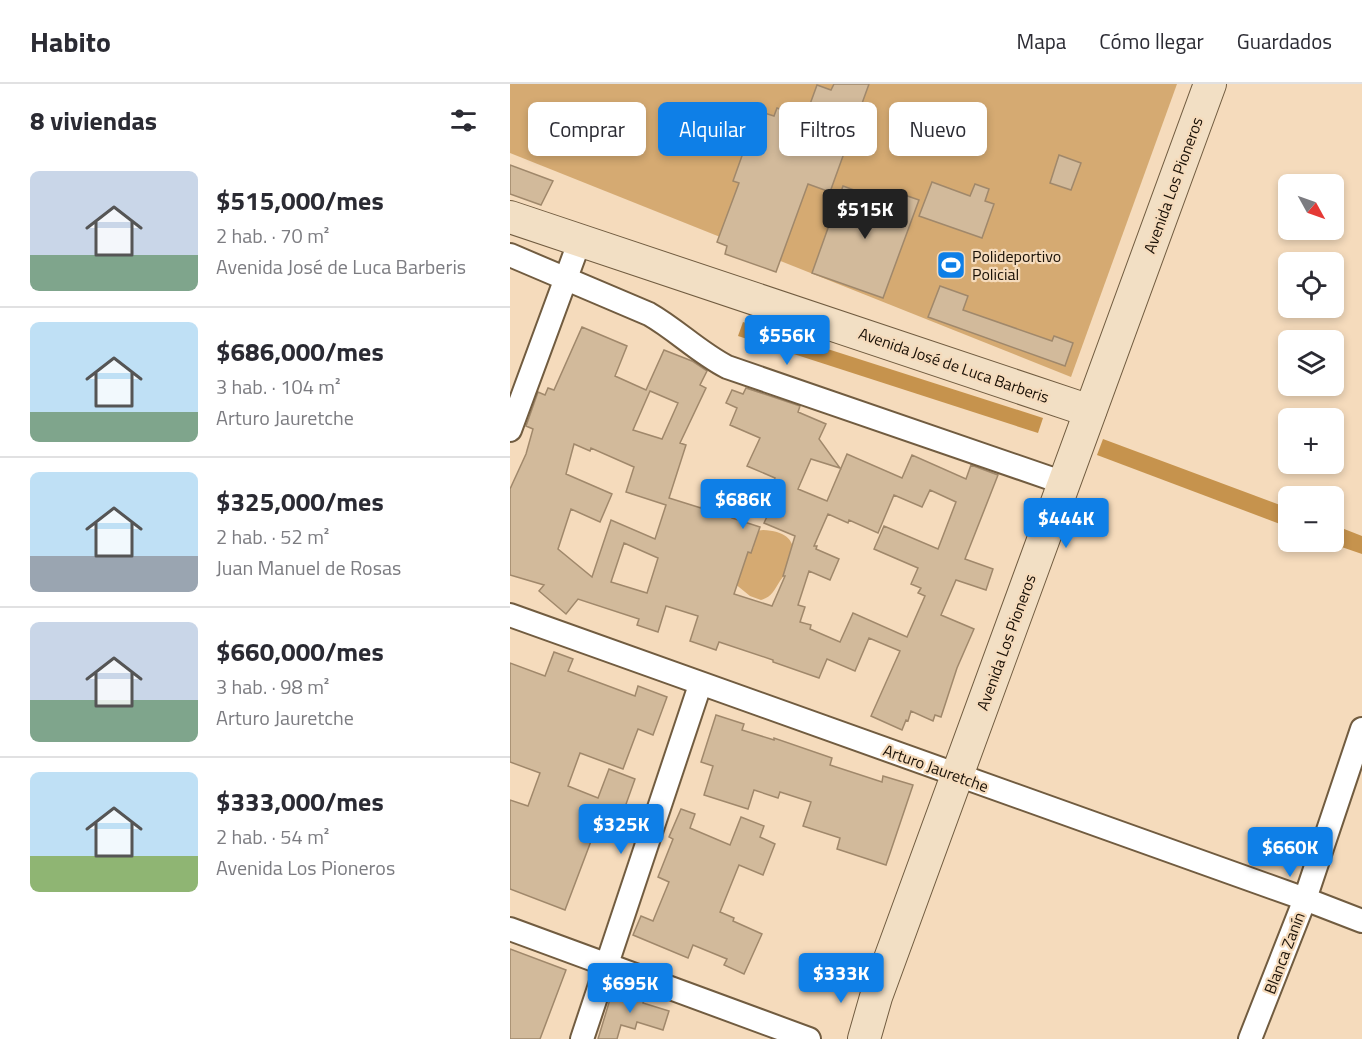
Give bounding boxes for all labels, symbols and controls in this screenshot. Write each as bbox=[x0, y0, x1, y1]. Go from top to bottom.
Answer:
text: Habito bbox=[30, 20, 111, 63]
text: Mapa bbox=[1017, 25, 1066, 57]
text: Cómo llegar bbox=[1099, 25, 1204, 57]
text: Guardados bbox=[1237, 25, 1332, 57]
text: 8 viviendas bbox=[30, 101, 157, 140]
chip: Comprar bbox=[528, 102, 646, 156]
chip: Alquilar bbox=[658, 102, 767, 156]
chip: Filtros bbox=[779, 102, 877, 156]
chip: Nuevo bbox=[889, 102, 987, 156]
icon: filters bbox=[447, 104, 480, 137]
street label: Avenida Los Pioneros bbox=[1137, 114, 1209, 256]
north arrow bbox=[1278, 174, 1344, 240]
map controls bbox=[1278, 174, 1344, 552]
text: $515,000/mes bbox=[216, 181, 384, 220]
pin: $515K bbox=[823, 189, 907, 240]
text: $515K bbox=[837, 193, 893, 224]
icon: home bbox=[78, 195, 150, 267]
text: 2 hab. · 70 m² bbox=[216, 220, 329, 251]
place label: Polideportivo Policial bbox=[972, 244, 1061, 286]
sports icon: Polideportivo Policial bbox=[935, 249, 967, 281]
text: Avenida José de Luca Barberis bbox=[216, 251, 466, 282]
button: locate bbox=[1278, 252, 1344, 318]
pin: $556K bbox=[745, 315, 829, 366]
text: $556K bbox=[759, 319, 815, 350]
street label: Avenida José de Luca Barberis bbox=[856, 321, 1052, 409]
button: layers bbox=[1278, 330, 1344, 396]
text: $686,000/mes bbox=[216, 332, 384, 371]
icon: home bbox=[78, 346, 150, 418]
text: 3 hab. · 104 m² bbox=[216, 371, 341, 402]
text: Arturo Jauretche bbox=[216, 402, 354, 433]
button: + bbox=[1278, 408, 1344, 474]
pin: $686K bbox=[701, 479, 785, 530]
text: $325,000/mes bbox=[216, 482, 384, 521]
text: $686K bbox=[715, 483, 771, 514]
button: − bbox=[1278, 486, 1344, 552]
icon: home bbox=[78, 496, 150, 568]
pin: $444K bbox=[1024, 498, 1108, 549]
text: $444K bbox=[1038, 502, 1094, 533]
text: 2 hab. · 52 m² bbox=[216, 521, 329, 552]
text: Juan Manuel de Rosas bbox=[216, 552, 401, 583]
street label: Avenida Los Pioneros bbox=[970, 571, 1042, 713]
text: $660,000/mes bbox=[216, 632, 384, 671]
icon: home bbox=[78, 646, 150, 718]
text: 3 hab. · 98 m² bbox=[216, 671, 329, 702]
text: Arturo Jauretche bbox=[216, 702, 354, 733]
street label: Arturo Jauretche bbox=[880, 738, 992, 798]
text: $333,000/mes bbox=[216, 782, 384, 821]
icon: home bbox=[78, 796, 150, 868]
pin: $325K bbox=[579, 804, 663, 855]
text: $325K bbox=[593, 808, 649, 839]
text: 2 hab. · 54 m² bbox=[216, 821, 329, 852]
pin: $660K bbox=[1248, 827, 1332, 878]
text: $660K bbox=[1262, 831, 1318, 862]
text: Avenida Los Pioneros bbox=[216, 852, 395, 883]
street label: Blanca Zanín bbox=[1257, 909, 1311, 997]
pin: $333K bbox=[799, 953, 883, 1004]
text: $333K bbox=[813, 957, 869, 988]
pin: $695K bbox=[588, 963, 672, 1014]
text: $695K bbox=[602, 967, 658, 998]

